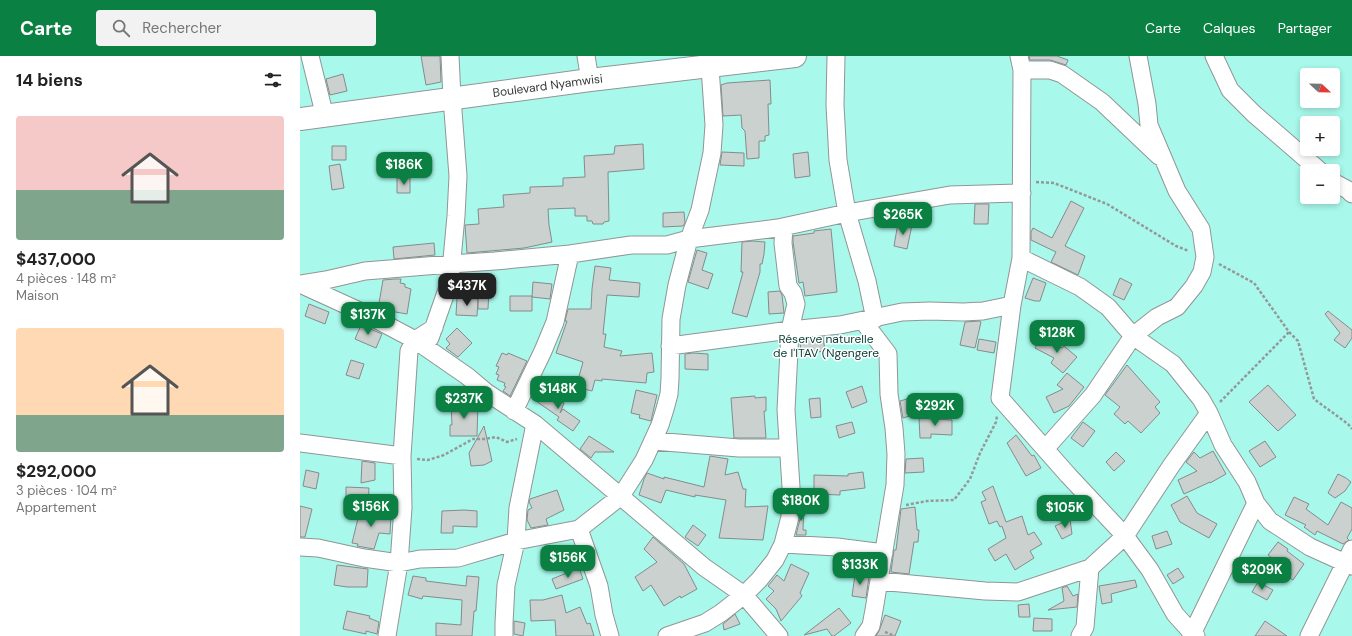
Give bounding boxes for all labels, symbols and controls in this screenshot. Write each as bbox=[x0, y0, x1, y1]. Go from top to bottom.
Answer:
search box bbox=[96, 10, 376, 46]
text: Carte bbox=[20, 16, 72, 41]
icon: search bbox=[110, 17, 132, 39]
text: Rechercher bbox=[142, 18, 222, 38]
text: Carte bbox=[1145, 19, 1181, 37]
text: Calques bbox=[1203, 19, 1256, 37]
text: Partager bbox=[1278, 19, 1332, 37]
north arrow bbox=[1300, 68, 1340, 108]
map controls bbox=[1300, 68, 1340, 204]
text: 14 biens bbox=[16, 69, 83, 91]
icon: filters bbox=[262, 69, 284, 91]
street label: Boulevard Nyamwisi bbox=[492, 71, 604, 101]
button: + bbox=[1300, 116, 1340, 156]
icon: home bbox=[114, 142, 186, 214]
pin: $186K bbox=[376, 152, 432, 186]
text: $186K bbox=[385, 156, 423, 173]
button: − bbox=[1300, 164, 1340, 204]
pin: $265K bbox=[875, 202, 931, 236]
text: $265K bbox=[883, 206, 923, 223]
text: $437,000 bbox=[16, 248, 96, 270]
text: 4 pièces · 148 m² bbox=[16, 270, 116, 287]
pin: $437K bbox=[439, 273, 495, 307]
text: $437K bbox=[447, 277, 487, 294]
text: Maison bbox=[16, 287, 59, 304]
pin: $137K bbox=[340, 302, 396, 336]
text: $137K bbox=[350, 306, 386, 323]
pin: $128K bbox=[1029, 320, 1085, 354]
text: $128K bbox=[1039, 324, 1075, 341]
park label: Réserve naturelle de l'ITAV (Ngengere bbox=[773, 331, 879, 361]
icon: home bbox=[114, 354, 186, 426]
pin: $148K bbox=[530, 376, 586, 410]
text: $148K bbox=[539, 380, 577, 397]
pin: $237K bbox=[436, 386, 492, 420]
text: $237K bbox=[445, 390, 483, 407]
pin: $292K bbox=[907, 393, 963, 427]
text: $292K bbox=[915, 397, 955, 414]
text: $292,000 bbox=[16, 460, 97, 482]
text: 3 pièces · 104 m² bbox=[16, 482, 117, 499]
pin: $180K bbox=[773, 488, 829, 522]
text: $180K bbox=[782, 492, 820, 509]
pin: $156K bbox=[343, 494, 399, 528]
pin: $105K bbox=[1037, 495, 1093, 529]
text: $156K bbox=[352, 498, 390, 515]
text: Appartement bbox=[16, 499, 97, 516]
text: $105K bbox=[1046, 499, 1084, 516]
pin: $156K bbox=[540, 545, 596, 579]
text: $156K bbox=[549, 549, 587, 566]
pin: $133K bbox=[832, 552, 888, 586]
text: $133K bbox=[842, 556, 878, 573]
pin: $209K bbox=[1234, 557, 1290, 591]
text: $209K bbox=[1241, 561, 1283, 578]

